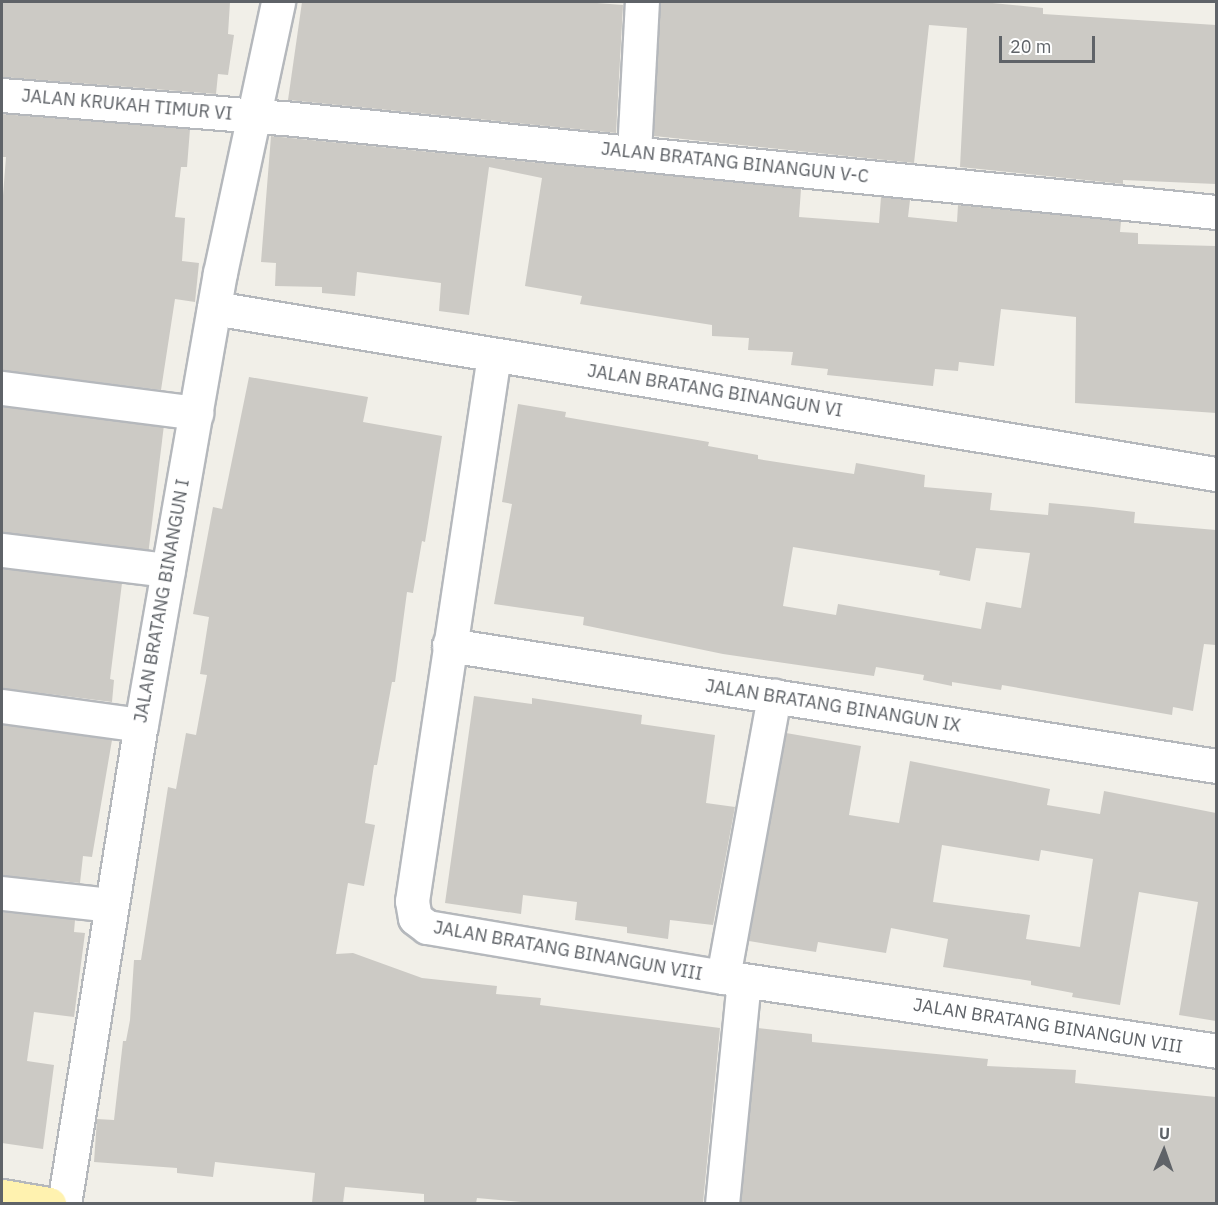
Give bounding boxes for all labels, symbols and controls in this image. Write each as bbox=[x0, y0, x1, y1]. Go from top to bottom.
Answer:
scale bar bbox=[1002, 24, 1098, 62]
text: 20 m bbox=[1010, 35, 1052, 58]
street label: JALAN KRUKAH TIMUR VI bbox=[21, 85, 233, 125]
street label: JALAN BRATANG BINANGUN V-C bbox=[600, 138, 870, 188]
street label: JALAN BRATANG BINANGUN VI bbox=[586, 360, 844, 422]
street label: JALAN BRATANG BINANGUN I bbox=[130, 477, 194, 725]
street label: JALAN BRATANG BINANGUN IX bbox=[704, 675, 962, 737]
street label: JALAN BRATANG BINANGUN VIII bbox=[432, 917, 704, 985]
street label: JALAN BRATANG BINANGUN VIII bbox=[912, 994, 1184, 1058]
north arrow bbox=[1134, 1121, 1194, 1181]
text: U bbox=[1159, 1123, 1171, 1143]

